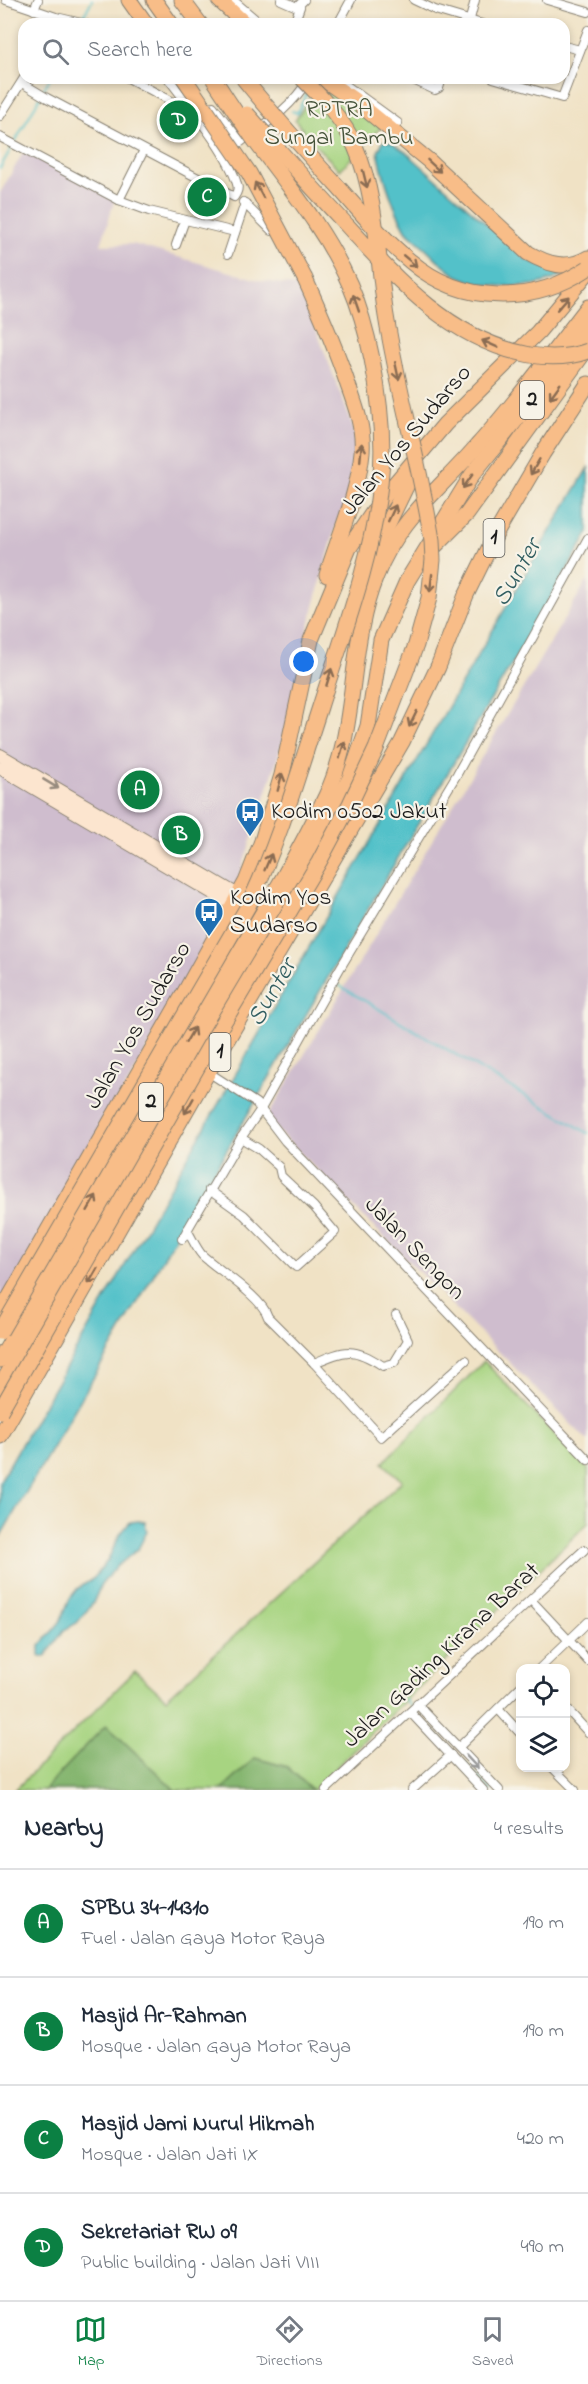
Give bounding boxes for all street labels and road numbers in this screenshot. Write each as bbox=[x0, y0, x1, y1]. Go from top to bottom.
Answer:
street label: Jalan Yos Sudarso bbox=[333, 358, 481, 524]
road number: 2 bbox=[520, 381, 544, 419]
road number: 1 bbox=[484, 519, 504, 557]
street label: Jalan Yos Sudarso bbox=[77, 936, 201, 1116]
road number: 1 bbox=[210, 1033, 230, 1071]
road number: 2 bbox=[139, 1083, 163, 1121]
street label: Jalan Sengon bbox=[355, 1189, 473, 1309]
street label: Jalan Gading Kirana Barat bbox=[335, 1555, 549, 1757]

